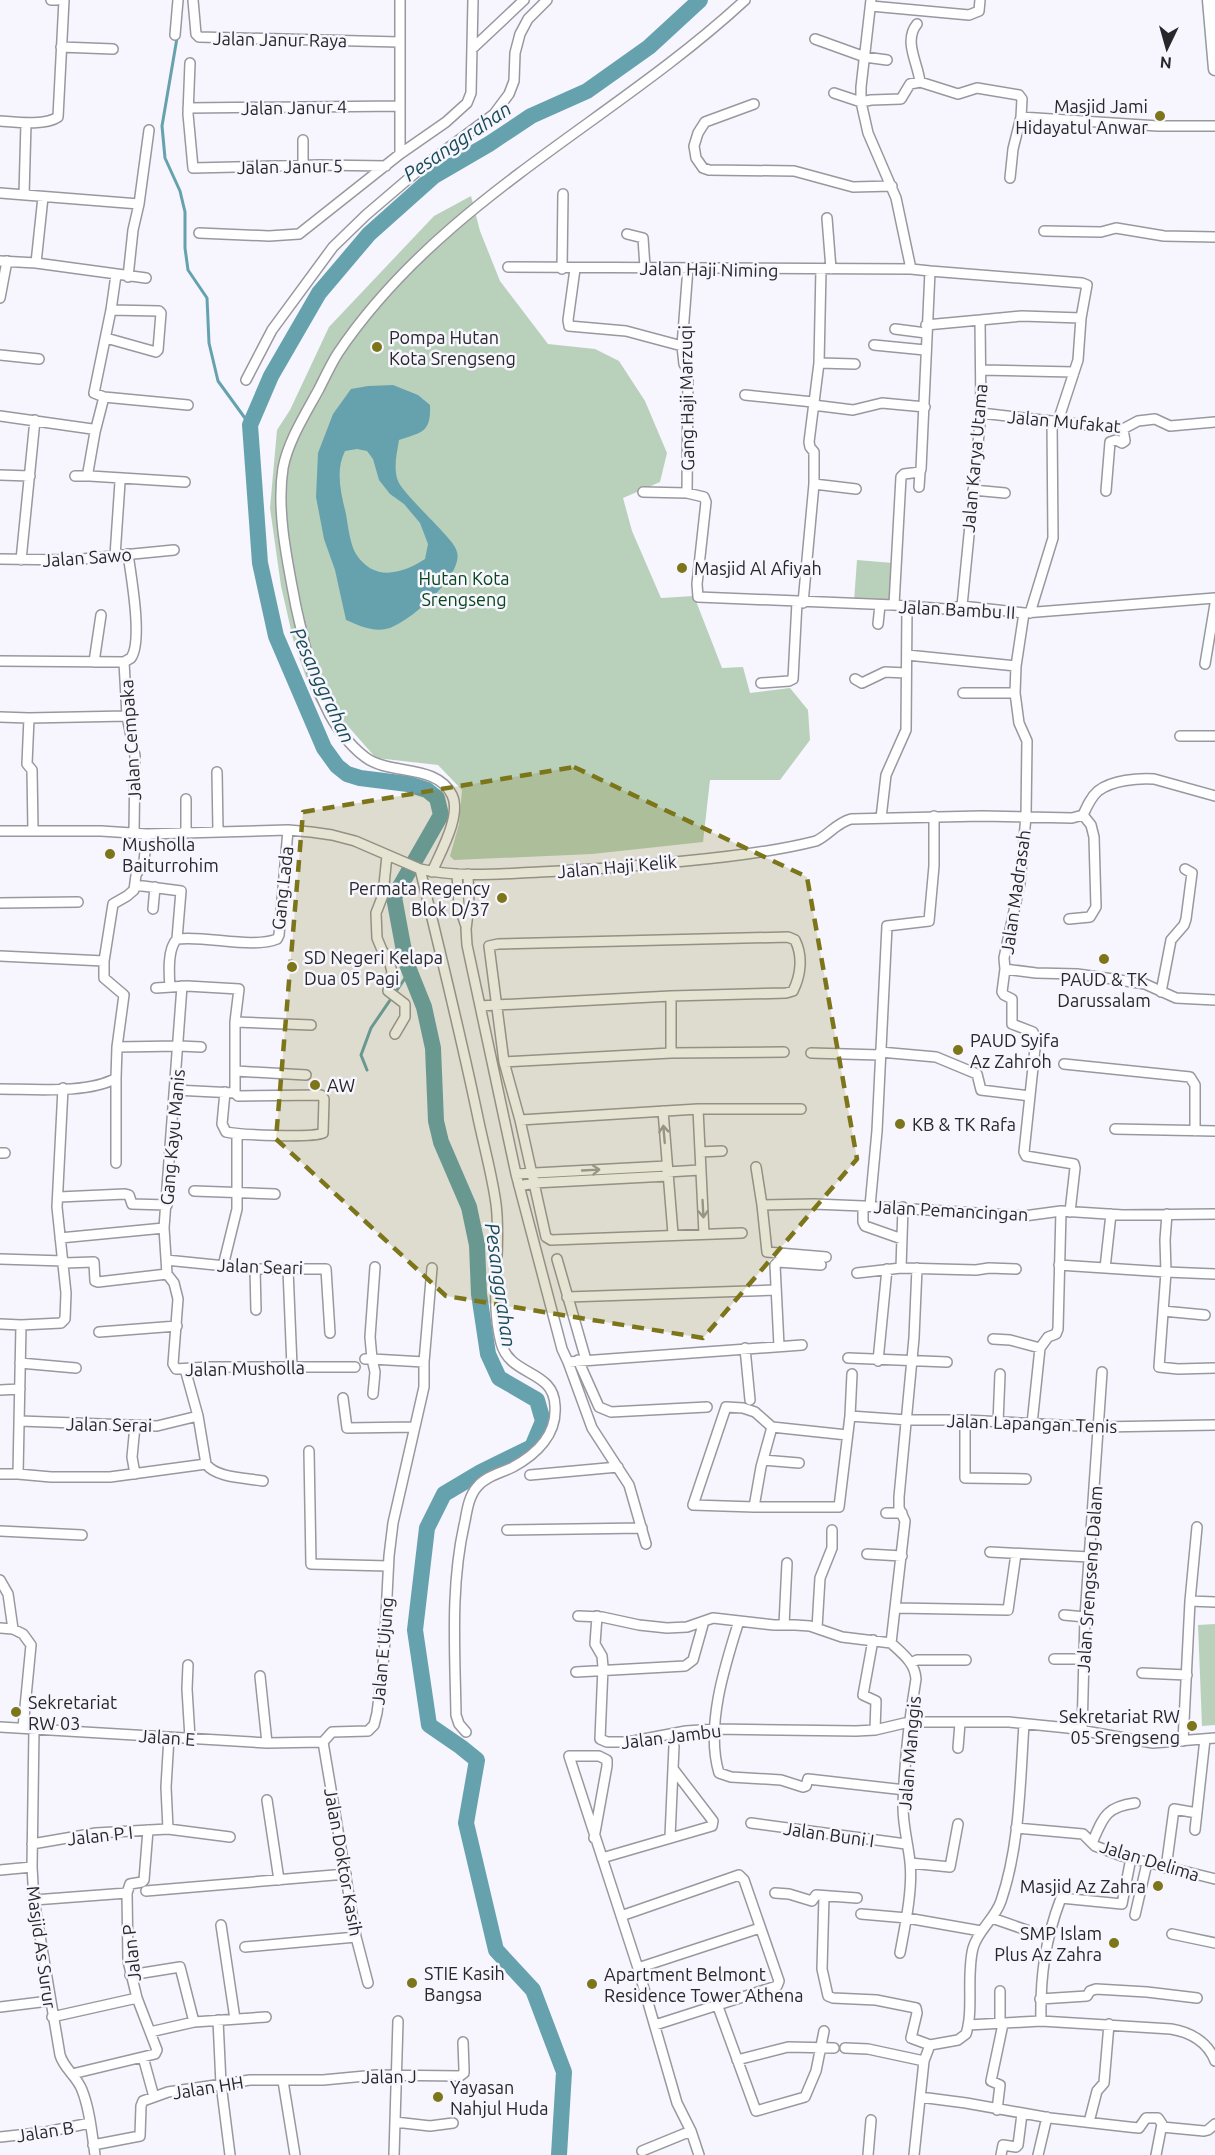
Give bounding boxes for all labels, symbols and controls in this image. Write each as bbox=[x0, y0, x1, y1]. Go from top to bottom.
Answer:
north arrow bbox=[1137, 18, 1197, 78]
street label: Jalan Janur Raya bbox=[213, 28, 347, 50]
text: N bbox=[1159, 53, 1172, 72]
street label: Jalan Janur 4 bbox=[241, 96, 347, 118]
water label: Pesanggrahan bbox=[399, 96, 515, 186]
place label: Masjid Jami Hidayatul Anwar bbox=[1015, 96, 1148, 137]
marker: Masjid Jami Hidayatul Anwar bbox=[1153, 109, 1167, 123]
street label: Jalan Janur 5 bbox=[237, 155, 343, 177]
street label: Jalan Haji Niming bbox=[639, 258, 779, 280]
street label: Gang Haji Marzuqi bbox=[675, 325, 697, 471]
place label: Pompa Hutan Kota Srengseng bbox=[389, 327, 516, 368]
marker: Pompa Hutan Kota Srengseng bbox=[370, 340, 384, 354]
street label: Jalan Karya Utama bbox=[958, 383, 990, 533]
street label: Jalan Mufakat bbox=[1006, 406, 1122, 436]
street label: Jalan Sawo bbox=[42, 544, 132, 570]
place label: Masjid Al Afiyah bbox=[694, 558, 822, 578]
marker: Masjid Al Afiyah bbox=[675, 561, 689, 575]
park label: Hutan Kota Srengseng bbox=[418, 568, 510, 609]
street label: Jalan Bambu II bbox=[898, 596, 1016, 622]
water label: Pesanggrahan bbox=[286, 623, 360, 747]
street label: Jalan Cempaka bbox=[116, 679, 144, 801]
street label: Jalan Madrasah bbox=[996, 829, 1034, 955]
place label: Musholla Baiturrohim bbox=[122, 834, 219, 875]
street label: Gang Lada bbox=[268, 845, 296, 931]
marker: Musholla Baiturrohim bbox=[103, 847, 117, 861]
street label: Jalan Haji Kelik bbox=[556, 851, 678, 881]
place label: Permata Regency Blok D/37 bbox=[349, 878, 490, 919]
marker: Permata Regency Blok D/37 bbox=[495, 891, 509, 905]
place label: SD Negeri Kelapa Dua 05 Pagi bbox=[304, 947, 443, 988]
marker: PAUD & TK Darussalam bbox=[1097, 952, 1111, 966]
marker: SD Negeri Kelapa Dua 05 Pagi bbox=[285, 960, 299, 974]
place label: PAUD & TK Darussalam bbox=[1057, 969, 1151, 1010]
place label: PAUD Syifa Az Zahroh bbox=[970, 1030, 1059, 1071]
marker: PAUD Syifa Az Zahroh bbox=[951, 1043, 965, 1057]
street label: Gang Kayu Manis bbox=[156, 1068, 188, 1206]
place label: AW bbox=[327, 1075, 356, 1095]
marker: AW bbox=[308, 1078, 322, 1092]
place label: KB & TK Rafa bbox=[912, 1114, 1016, 1134]
marker: KB & TK Rafa bbox=[893, 1117, 907, 1131]
one-way arrow bbox=[659, 1125, 670, 1145]
one-way arrow bbox=[580, 1164, 600, 1175]
street label: Jalan Pemancingan bbox=[873, 1196, 1029, 1224]
one-way arrow bbox=[697, 1199, 708, 1219]
water label: Pesanggrahan bbox=[481, 1221, 521, 1349]
street label: Jalan Seari bbox=[217, 1254, 303, 1278]
street label: Jalan Musholla bbox=[185, 1357, 305, 1379]
street label: Jalan Lapangan Tenis bbox=[946, 1410, 1118, 1436]
street label: Jalan Serai bbox=[66, 1413, 152, 1435]
street label: Jalan Srengseng Dalam bbox=[1072, 1485, 1106, 1673]
street label: Jalan E Ujung bbox=[367, 1596, 397, 1706]
place label: Sekretariat RW 03 bbox=[28, 1692, 117, 1733]
street label: Jalan Manggis bbox=[894, 1695, 924, 1811]
marker: Sekretariat RW 03 bbox=[9, 1705, 23, 1719]
place label: Sekretariat RW 05 Srengseng bbox=[1059, 1706, 1180, 1747]
marker: Sekretariat RW 05 Srengseng bbox=[1185, 1719, 1199, 1733]
street label: Jalan Jambu bbox=[620, 1720, 722, 1752]
street label: Jalan E bbox=[138, 1725, 196, 1749]
street label: Jalan Doktor Kasih bbox=[321, 1786, 367, 1938]
street label: Jalan Buni I bbox=[782, 1818, 876, 1850]
street label: Jalan P I bbox=[66, 1822, 134, 1848]
street label: Jalan Delima bbox=[1098, 1835, 1202, 1885]
place label: Masjid Az Zahra bbox=[1020, 1876, 1146, 1896]
marker: Masjid Az Zahra bbox=[1151, 1879, 1165, 1893]
street label: Masjid As Surur bbox=[23, 1884, 61, 2010]
street label: Jalan P bbox=[118, 1923, 144, 1983]
place label: SMP Islam Plus Az Zahra bbox=[994, 1923, 1102, 1964]
marker: SMP Islam Plus Az Zahra bbox=[1107, 1936, 1121, 1950]
place label: STIE Kasih Bangsa bbox=[424, 1963, 505, 2004]
place label: Apartment Belmont Residence Tower Athena bbox=[604, 1964, 803, 2005]
marker: STIE Kasih Bangsa bbox=[405, 1976, 419, 1990]
marker: Apartment Belmont Residence Tower Athena bbox=[585, 1977, 599, 1991]
street label: Jalan J bbox=[361, 2066, 417, 2086]
street label: Jalan HH bbox=[171, 2072, 245, 2102]
place label: Yayasan Nahjul Huda bbox=[450, 2077, 548, 2118]
marker: Yayasan Nahjul Huda bbox=[431, 2090, 445, 2104]
street label: Jalan B bbox=[15, 2117, 75, 2145]

